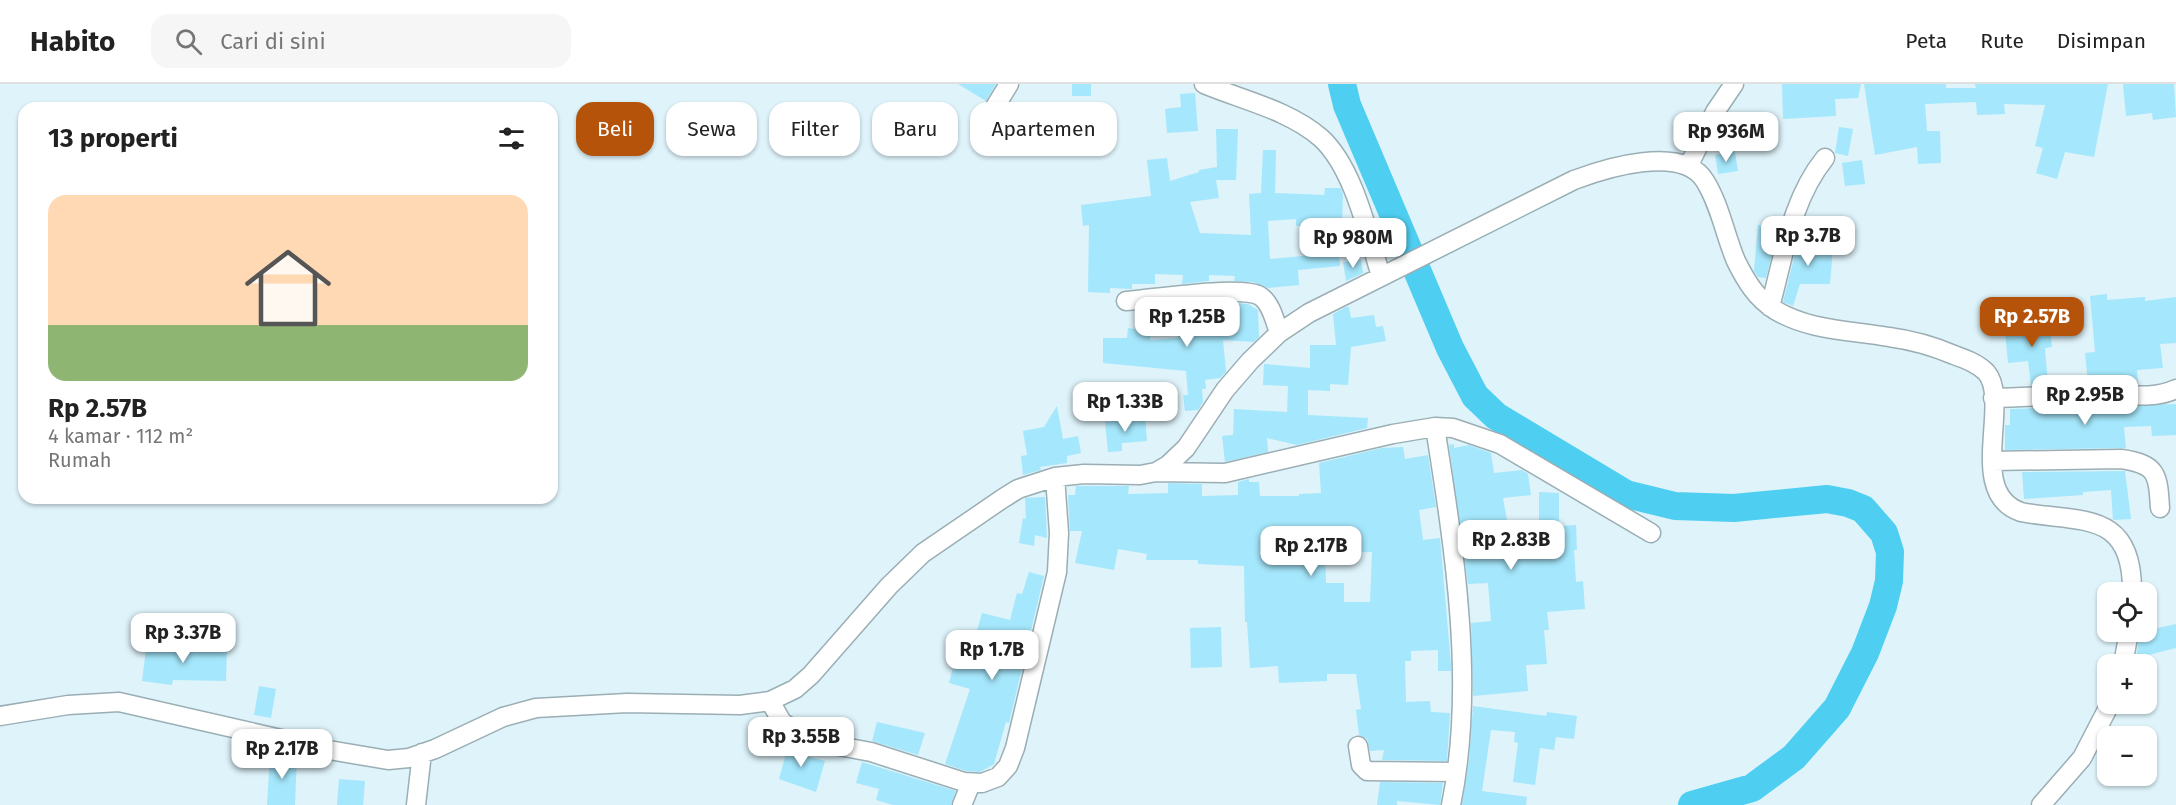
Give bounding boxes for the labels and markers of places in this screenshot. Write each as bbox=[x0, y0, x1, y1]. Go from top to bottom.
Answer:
pin: Rp 936M bbox=[1671, 112, 1781, 163]
pin: Rp 3.7B bbox=[1753, 216, 1863, 267]
pin: Rp 980M bbox=[1298, 218, 1408, 269]
pin: Rp 1.25B bbox=[1125, 297, 1249, 348]
pin: Rp 2.57B bbox=[1970, 297, 2094, 348]
pin: Rp 2.95B bbox=[2023, 375, 2147, 426]
pin: Rp 1.33B bbox=[1063, 382, 1187, 433]
pin: Rp 2.83B bbox=[1449, 520, 1573, 571]
pin: Rp 2.17B bbox=[1249, 526, 1373, 577]
pin: Rp 3.37B bbox=[121, 613, 245, 664]
pin: Rp 1.7B bbox=[937, 630, 1047, 681]
pin: Rp 3.55B bbox=[739, 717, 863, 768]
pin: Rp 2.17B bbox=[220, 729, 344, 780]

